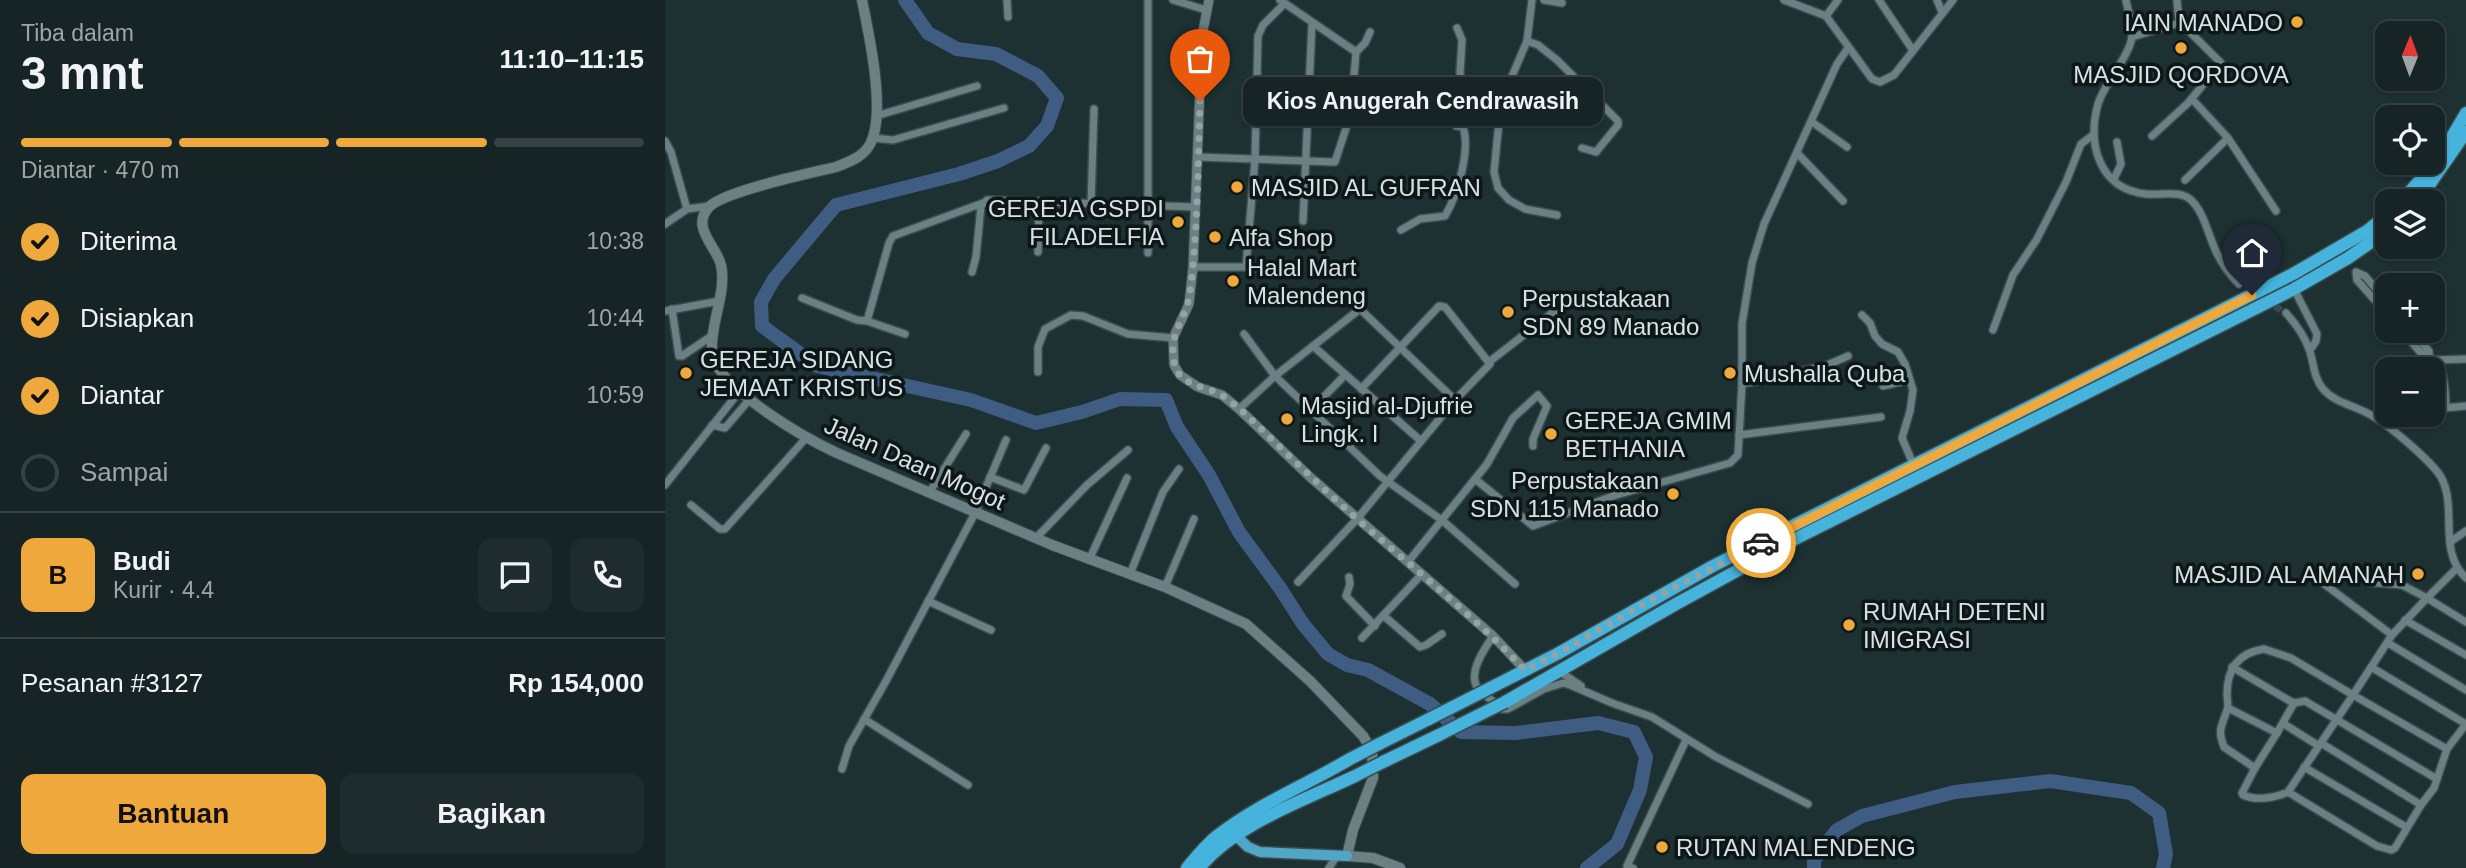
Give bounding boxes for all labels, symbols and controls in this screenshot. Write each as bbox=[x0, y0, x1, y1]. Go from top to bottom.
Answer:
place label: IAIN MANADO bbox=[2124, 9, 2283, 36]
marker: IAIN MANADO bbox=[2289, 14, 2305, 30]
text: Tiba dalam bbox=[21, 20, 134, 46]
north arrow bbox=[2375, 21, 2445, 91]
map controls bbox=[2375, 21, 2445, 427]
pin bbox=[1170, 29, 1230, 101]
icon: bag bbox=[1181, 40, 1219, 78]
marker: MASJID QORDOVA bbox=[2173, 40, 2189, 56]
text: 11:10–11:15 bbox=[499, 44, 644, 74]
text: 3 mnt bbox=[21, 47, 144, 99]
place label: MASJID QORDOVA bbox=[2073, 61, 2289, 88]
callout: Kios Anugerah Cendrawasih bbox=[1242, 76, 1603, 126]
text: Kios Anugerah Cendrawasih bbox=[1267, 88, 1579, 114]
button: locate bbox=[2375, 105, 2445, 175]
text: Diantar · 470 m bbox=[21, 157, 180, 183]
place label: MASJID AL GUFRAN bbox=[1251, 174, 1481, 201]
marker: MASJID AL GUFRAN bbox=[1229, 179, 1245, 195]
button: layers bbox=[2375, 189, 2445, 259]
place label: GEREJA GSPDI FILADELFIA bbox=[988, 195, 1164, 250]
marker: GEREJA GSPDI FILADELFIA bbox=[1170, 214, 1186, 230]
icon: check bbox=[21, 223, 59, 261]
pin bbox=[2222, 223, 2282, 295]
place label: Alfa Shop bbox=[1229, 224, 1333, 251]
text: Diterima bbox=[80, 226, 177, 256]
text: 10:38 bbox=[586, 228, 644, 254]
marker: Alfa Shop bbox=[1207, 229, 1223, 245]
icon: home bbox=[2233, 234, 2271, 272]
place label: Halal Mart Malendeng bbox=[1247, 254, 1366, 309]
marker: Halal Mart Malendeng bbox=[1225, 273, 1241, 289]
button: + bbox=[2375, 273, 2445, 343]
place label: Perpustakaan SDN 89 Manado bbox=[1522, 285, 1699, 340]
icon: check bbox=[21, 300, 59, 338]
text: Disiapkan bbox=[80, 303, 194, 333]
marker: Perpustakaan SDN 89 Manado bbox=[1500, 304, 1516, 320]
text: 10:44 bbox=[586, 305, 644, 331]
place label: GEREJA SIDANG JEMAAT KRISTUS bbox=[700, 346, 903, 401]
button: − bbox=[2375, 357, 2445, 427]
place label: Mushalla Quba bbox=[1744, 360, 1906, 387]
marker: GEREJA SIDANG JEMAAT KRISTUS bbox=[678, 365, 694, 381]
marker: Mushalla Quba bbox=[1722, 365, 1738, 381]
icon: check bbox=[21, 377, 59, 415]
text: Diantar bbox=[80, 380, 164, 410]
text: 10:59 bbox=[586, 382, 644, 408]
place label: Masjid al-Djufrie Lingk. I bbox=[1301, 392, 1473, 447]
place label: GEREJA GMIM BETHANIA bbox=[1565, 407, 1732, 462]
street label: Jalan Daan Mogot bbox=[821, 411, 1010, 515]
marker: Masjid al-Djufrie Lingk. I bbox=[1279, 411, 1295, 427]
marker: GEREJA GMIM BETHANIA bbox=[1543, 426, 1559, 442]
text: Sampai bbox=[80, 457, 168, 487]
place label: Perpustakaan SDN 115 Manado bbox=[1470, 467, 1659, 522]
marker: Perpustakaan SDN 115 Manado bbox=[1665, 486, 1681, 502]
courier bbox=[1726, 508, 1796, 578]
icon: car bbox=[1742, 524, 1780, 562]
button: chat bbox=[478, 538, 552, 612]
button: phone bbox=[570, 538, 644, 612]
text: Budi bbox=[113, 546, 171, 576]
text: B bbox=[49, 560, 67, 590]
place label: MASJID AL AMANAH bbox=[2174, 561, 2404, 588]
marker: MASJID AL AMANAH bbox=[2410, 566, 2426, 582]
text: Kurir · 4.4 bbox=[113, 577, 214, 603]
place label: RUMAH DETENI IMIGRASI bbox=[1863, 598, 2046, 653]
marker: RUMAH DETENI IMIGRASI bbox=[1841, 617, 1857, 633]
text: Pesanan #3127 bbox=[21, 668, 203, 698]
text: Rp 154,000 bbox=[508, 668, 644, 698]
button: Bantuan bbox=[21, 774, 326, 854]
button: Bagikan bbox=[340, 774, 644, 854]
place label: RUTAN MALENDENG bbox=[1676, 834, 1916, 861]
marker: RUTAN MALENDENG bbox=[1654, 839, 1670, 855]

